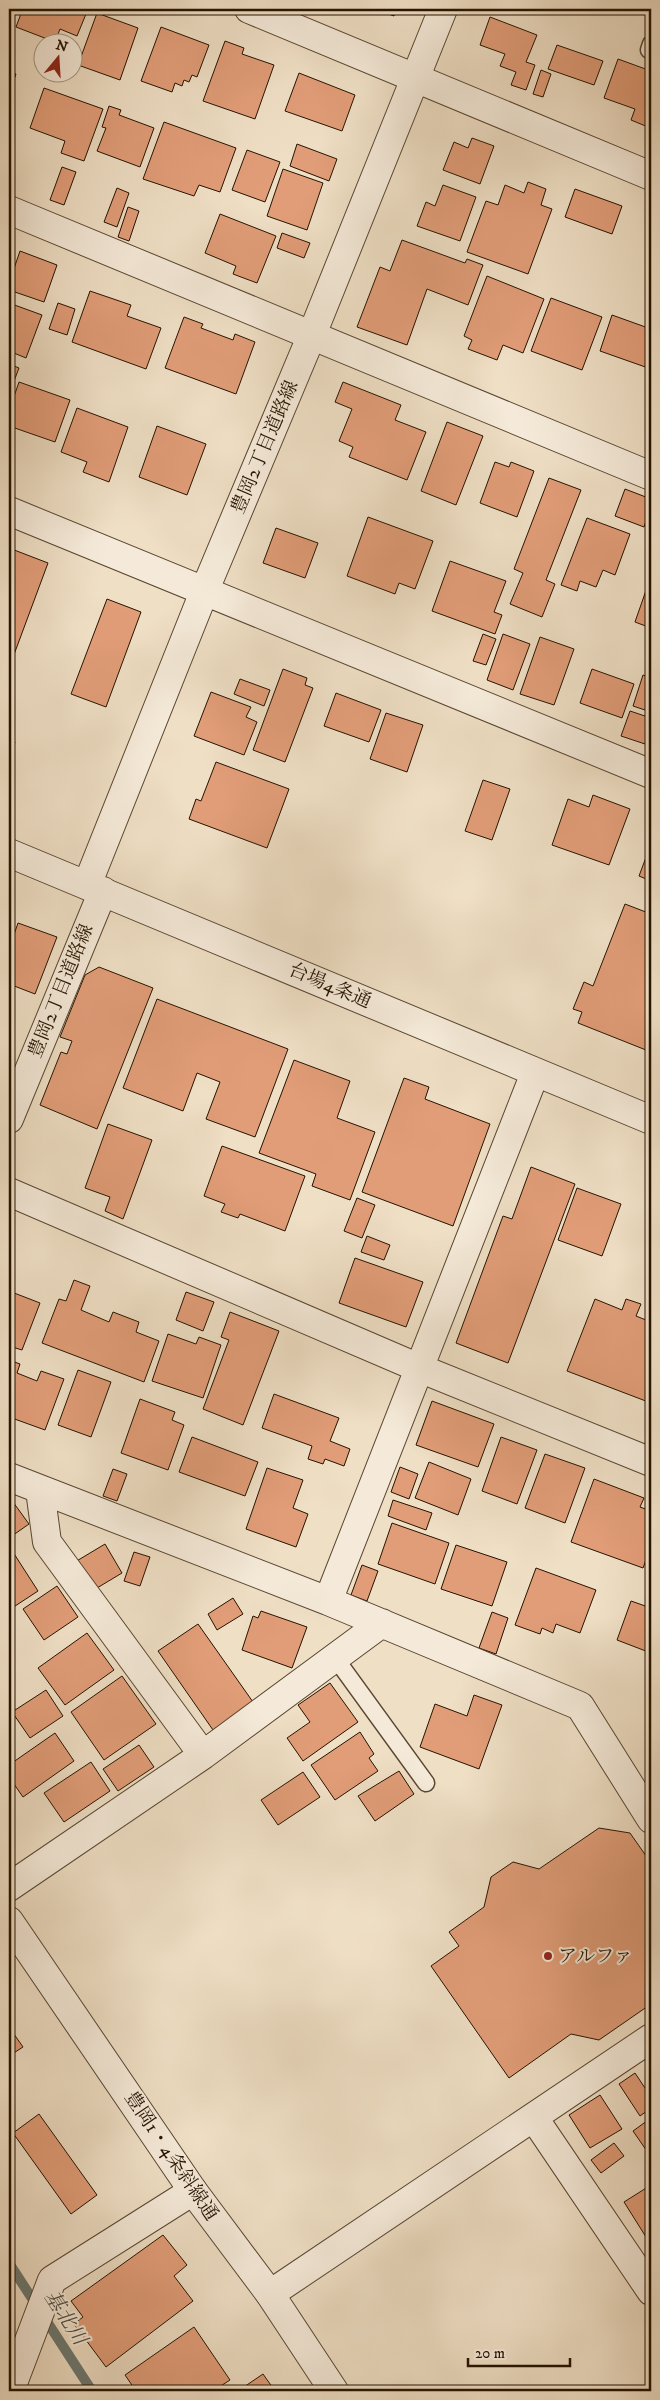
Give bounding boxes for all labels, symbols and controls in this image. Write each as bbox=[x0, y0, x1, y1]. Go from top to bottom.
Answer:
north arrow bbox=[32, 32, 82, 82]
text: N bbox=[53, 36, 70, 57]
street label: 豊岡2丁目道路線 bbox=[227, 377, 303, 517]
street label: 豊岡2丁目道路線 bbox=[24, 921, 98, 1061]
street label: 台場4条通 bbox=[285, 958, 375, 1014]
place label: アルファ bbox=[558, 1945, 633, 1968]
marker: アルファ bbox=[542, 1950, 554, 1962]
street label: 豊岡1・4条斜線通 bbox=[119, 2087, 223, 2225]
water label: 基北川 bbox=[38, 2286, 93, 2352]
scale bar bbox=[468, 2335, 570, 2367]
text: 20 m bbox=[475, 2344, 505, 2363]

